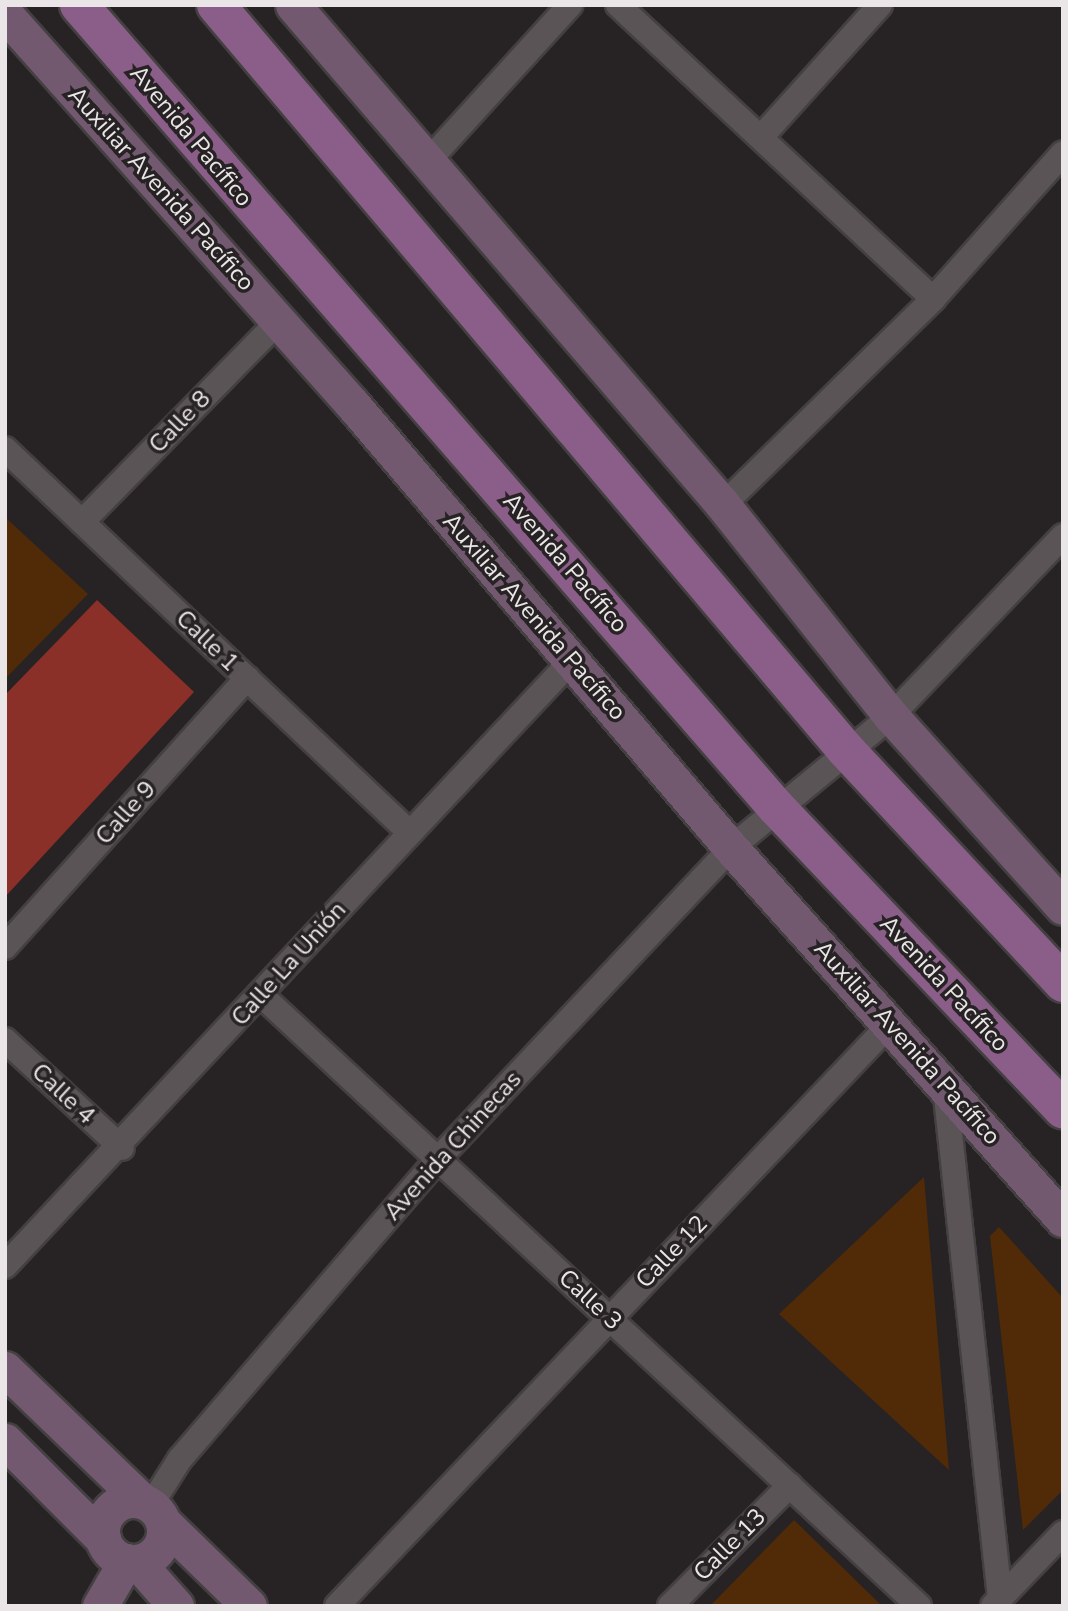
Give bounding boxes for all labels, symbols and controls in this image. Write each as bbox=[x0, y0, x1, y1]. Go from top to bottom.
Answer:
street label: Avenida Pacífico bbox=[124, 60, 258, 212]
street label: Auxiliar Avenida Pacífico bbox=[62, 81, 260, 297]
street label: Calle 8 bbox=[143, 385, 217, 459]
street label: Avenida Pacífico bbox=[497, 487, 633, 639]
street label: Auxiliar Avenida Pacífico bbox=[436, 508, 632, 726]
street label: Calle 1 bbox=[170, 604, 244, 678]
street label: Calle 9 bbox=[90, 775, 162, 851]
street label: Calle La Unión bbox=[226, 896, 352, 1032]
street label: Avenida Pacífico bbox=[874, 910, 1014, 1058]
street label: Auxiliar Avenida Pacífico bbox=[808, 935, 1006, 1151]
street label: Calle 4 bbox=[25, 1058, 101, 1130]
street label: Avenida Chinecas bbox=[378, 1065, 528, 1227]
street label: Calle 12 bbox=[630, 1210, 714, 1294]
street label: Calle 3 bbox=[552, 1264, 628, 1336]
street label: Calle 13 bbox=[688, 1503, 772, 1587]

